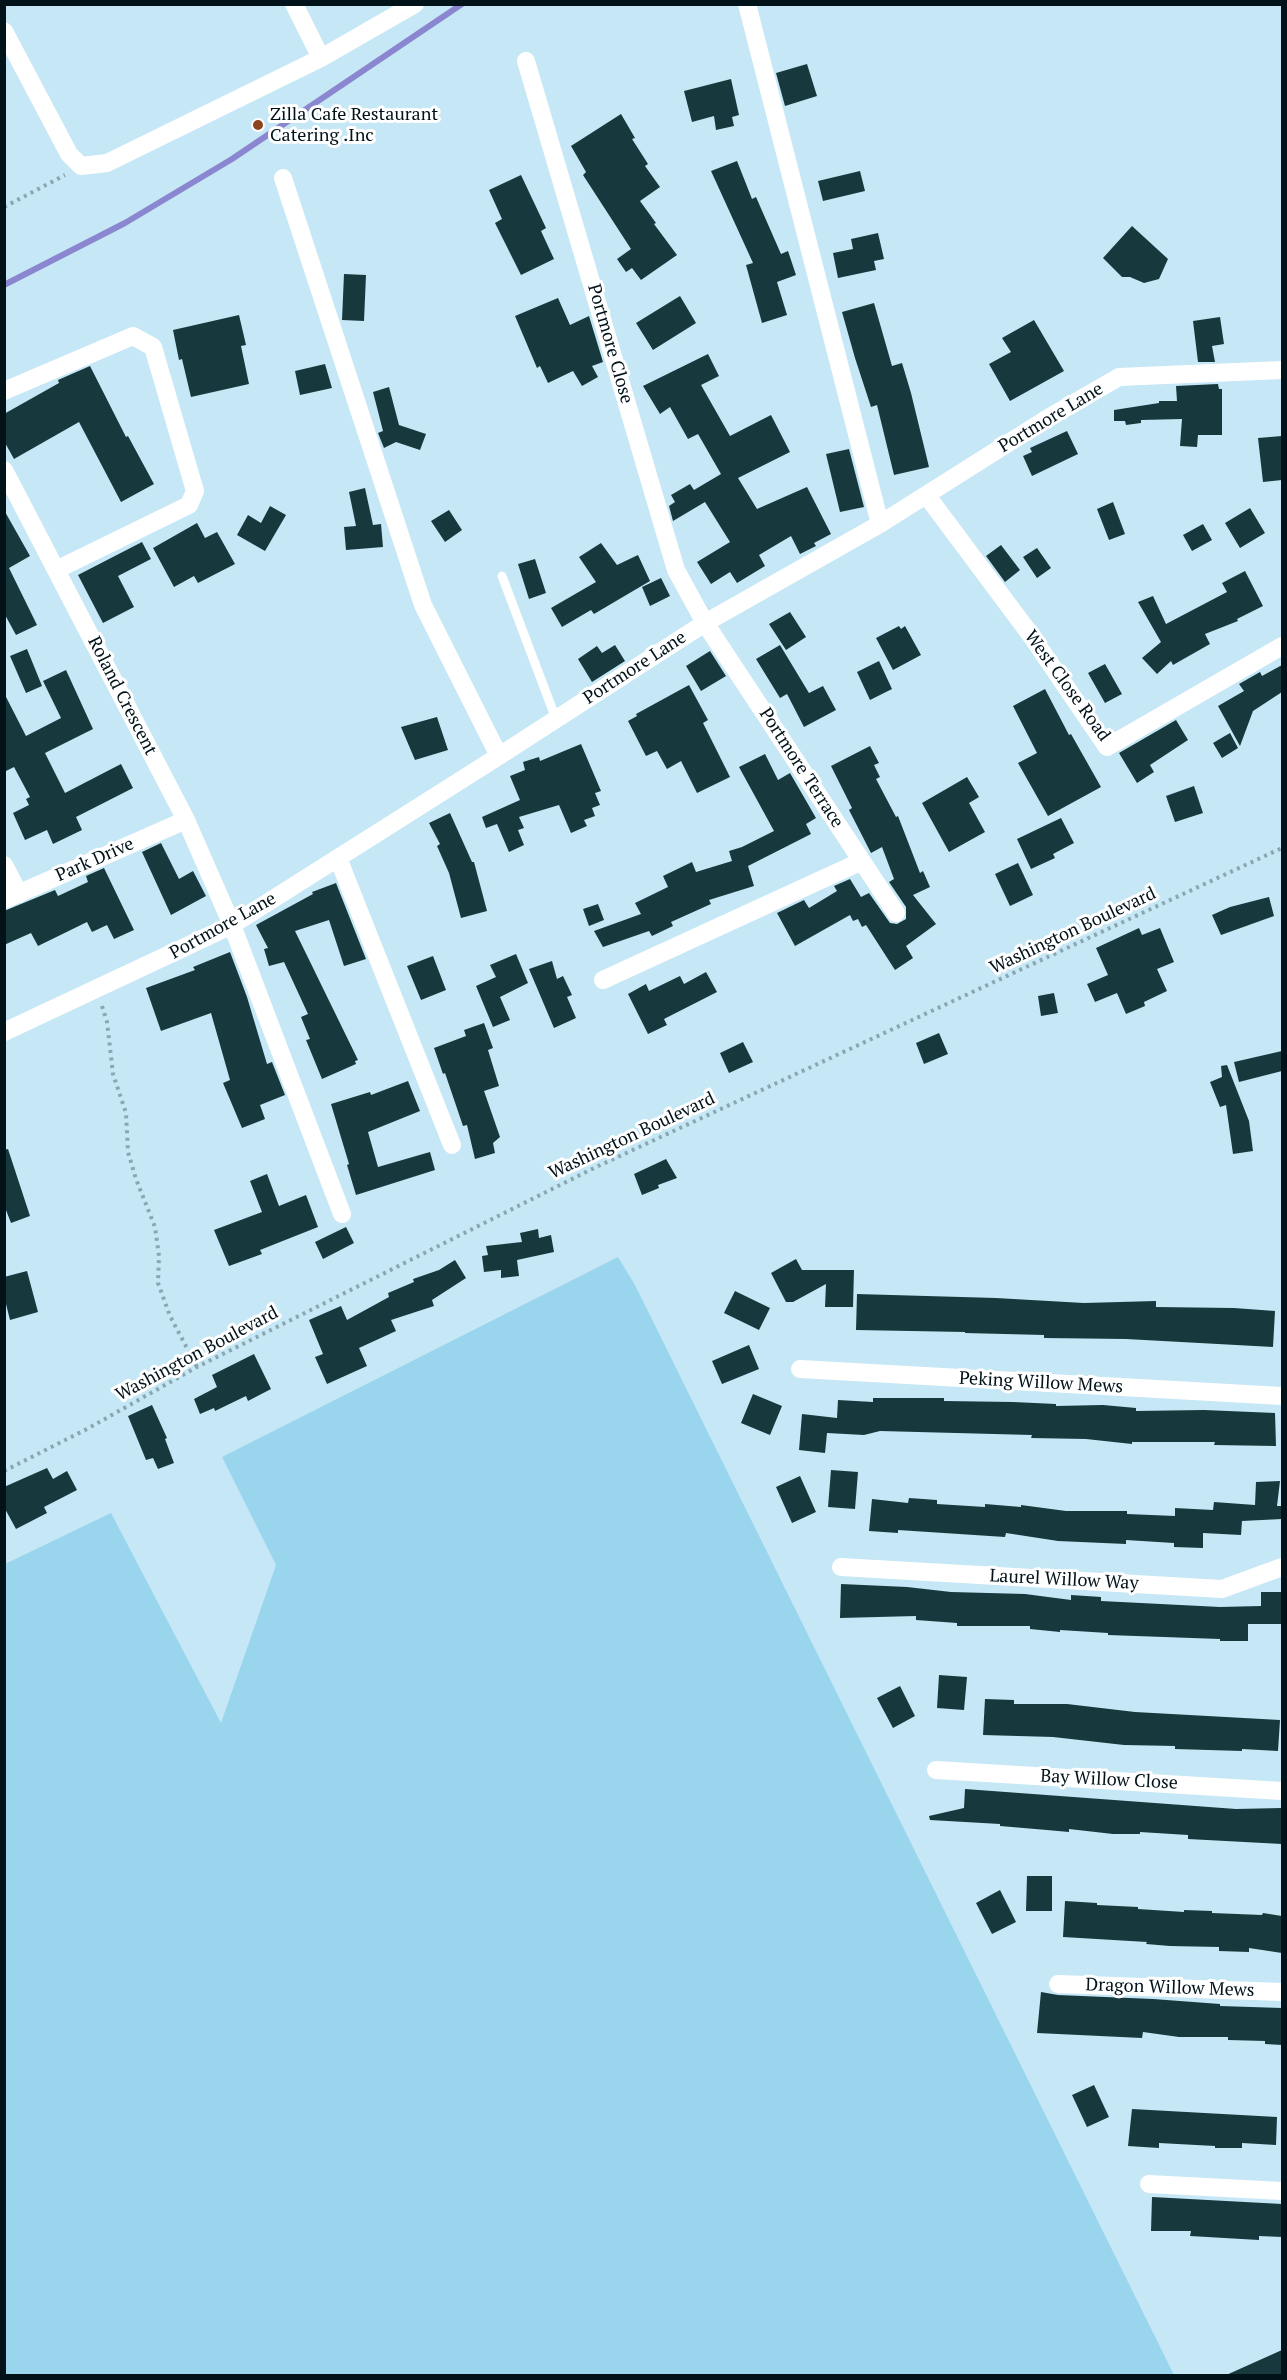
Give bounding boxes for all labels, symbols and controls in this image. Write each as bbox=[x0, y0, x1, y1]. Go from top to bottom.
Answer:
place label: Zilla Cafe Restaurant Catering .Inc bbox=[270, 104, 438, 146]
marker: Zilla Cafe Restaurant Catering .Inc bbox=[251, 118, 265, 132]
street label: Portmore Close bbox=[583, 282, 637, 406]
street label: Portmore Lane bbox=[995, 378, 1107, 458]
street label: West Close Road bbox=[1020, 626, 1114, 746]
street label: Portmore Lane bbox=[580, 627, 690, 709]
street label: Roland Crescent bbox=[83, 633, 161, 759]
street label: Portmore Terrace bbox=[754, 704, 848, 832]
street label: Park Drive bbox=[53, 833, 137, 887]
street label: Washington Boulevard bbox=[986, 883, 1160, 979]
street label: Portmore Lane bbox=[166, 888, 280, 964]
street label: Washington Boulevard bbox=[545, 1088, 719, 1184]
street label: Washington Boulevard bbox=[112, 1302, 282, 1406]
street label: Peking Willow Mews bbox=[958, 1368, 1124, 1398]
street label: Laurel Willow Way bbox=[989, 1565, 1139, 1595]
street label: Bay Willow Close bbox=[1040, 1766, 1178, 1794]
street label: Dragon Willow Mews bbox=[1085, 1974, 1255, 2002]

